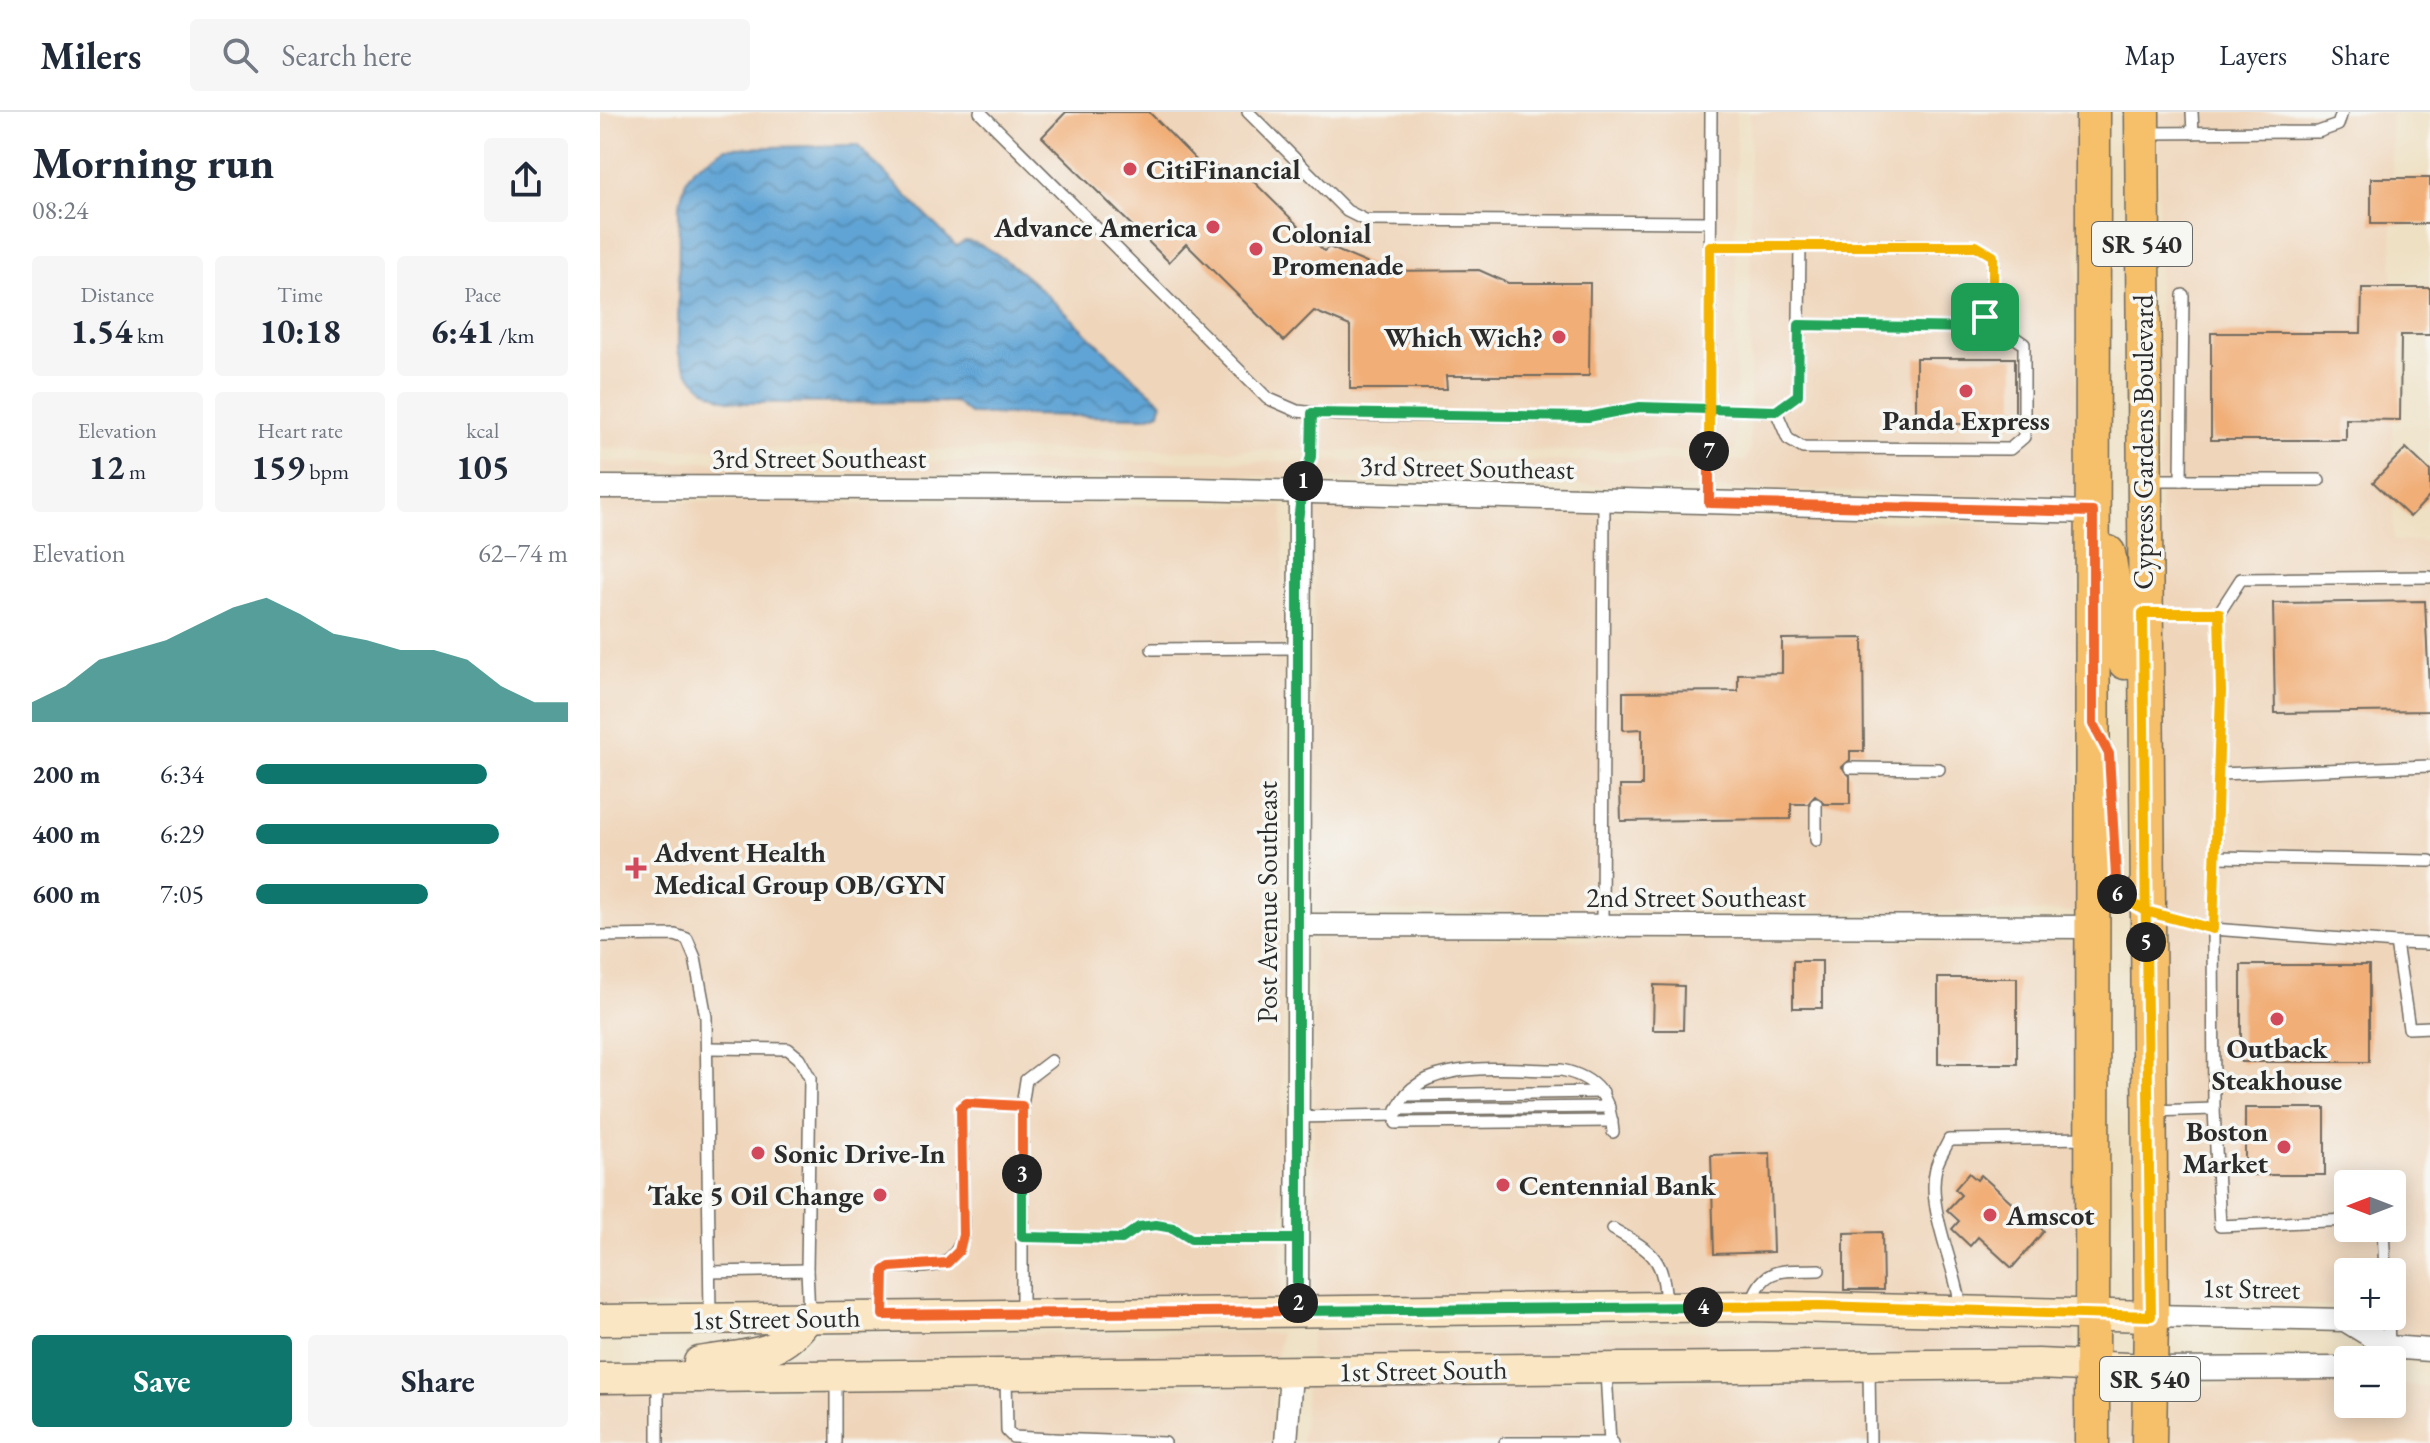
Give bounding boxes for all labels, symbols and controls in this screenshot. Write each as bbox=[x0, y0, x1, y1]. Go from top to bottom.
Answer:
search box bbox=[190, 19, 750, 91]
text: Milers bbox=[40, 31, 142, 80]
icon: search bbox=[218, 33, 262, 77]
text: Search here bbox=[282, 36, 412, 75]
text: Map bbox=[2125, 37, 2175, 73]
text: Layers bbox=[2219, 37, 2287, 73]
text: Share bbox=[2331, 37, 2390, 73]
text: Morning run bbox=[32, 134, 274, 191]
button: share bbox=[484, 138, 568, 222]
place label: CitiFinancial bbox=[1146, 151, 1300, 187]
marker: CitiFinancial bbox=[1121, 160, 1139, 178]
text: 08:24 bbox=[32, 193, 88, 227]
place label: Advance America bbox=[993, 209, 1198, 245]
place label: Colonial Promenade bbox=[1272, 215, 1403, 283]
marker: Advance America bbox=[1204, 218, 1222, 236]
road number: SR 540 bbox=[2092, 222, 2192, 266]
marker: Colonial Promenade bbox=[1247, 240, 1265, 258]
text: Distance bbox=[81, 280, 154, 309]
text: Time bbox=[277, 280, 323, 309]
text: Pace bbox=[464, 280, 501, 309]
pin bbox=[1951, 283, 2019, 351]
street label: Cypress Gardens Boulevard bbox=[2125, 294, 2161, 590]
icon: arrive bbox=[1963, 295, 2007, 339]
text: 1.54 bbox=[70, 309, 133, 353]
text: 10:18 bbox=[259, 309, 341, 353]
text: 6:41 bbox=[431, 309, 494, 353]
place label: Which Wich? bbox=[1384, 319, 1543, 355]
text: km bbox=[133, 321, 164, 350]
text: /km bbox=[494, 321, 535, 350]
marker: Which Wich? bbox=[1550, 328, 1568, 346]
marker: Panda Express bbox=[1957, 382, 1975, 400]
place label: Panda Express bbox=[1882, 402, 2050, 438]
text: Elevation bbox=[78, 416, 157, 445]
text: Heart rate bbox=[257, 416, 343, 445]
text: kcal bbox=[466, 416, 499, 445]
pin: 7 bbox=[1689, 431, 1729, 471]
text: 7 bbox=[1703, 436, 1715, 465]
street label: 3rd Street Southeast bbox=[712, 440, 926, 476]
text: 12 bbox=[89, 445, 125, 489]
text: 159 bbox=[251, 445, 305, 489]
text: 105 bbox=[456, 445, 510, 489]
street label: 3rd Street Southeast bbox=[1359, 447, 1575, 487]
text: m bbox=[125, 457, 146, 486]
text: bpm bbox=[305, 457, 349, 486]
pin: 1 bbox=[1283, 461, 1323, 501]
text: 1 bbox=[1297, 466, 1309, 495]
text: Elevation bbox=[32, 536, 126, 570]
text: 62–74 m bbox=[478, 536, 568, 570]
text: 200 m bbox=[32, 757, 100, 791]
text: 6:34 bbox=[160, 757, 204, 791]
street label: Post Avenue Southeast bbox=[1249, 781, 1285, 1023]
text: 400 m bbox=[32, 817, 100, 851]
text: 6:29 bbox=[160, 817, 204, 851]
place label: Advent Health Medical Group OB/GYN bbox=[653, 834, 946, 902]
marker: Advent Health Medical Group OB/GYN bbox=[625, 857, 647, 879]
pin: 6 bbox=[2097, 874, 2137, 914]
text: 600 m bbox=[32, 877, 100, 911]
text: 7:05 bbox=[160, 877, 204, 911]
street label: 2nd Street Southeast bbox=[1586, 879, 1806, 915]
text: 6 bbox=[2111, 879, 2123, 908]
pin: 5 bbox=[2126, 922, 2166, 962]
text: 5 bbox=[2140, 927, 2152, 956]
marker: Outback Steakhouse bbox=[2268, 1010, 2286, 1028]
place label: Outback Steakhouse bbox=[2212, 1030, 2342, 1098]
place label: Boston Market bbox=[2182, 1113, 2268, 1181]
place label: Sonic Drive-In bbox=[774, 1135, 946, 1171]
marker: Boston Market bbox=[2275, 1138, 2293, 1156]
marker: Sonic Drive-In bbox=[749, 1144, 767, 1162]
pin: 3 bbox=[1002, 1154, 1042, 1194]
text: 3 bbox=[1016, 1159, 1028, 1188]
place label: Centennial Bank bbox=[1519, 1167, 1717, 1203]
north arrow bbox=[2334, 1170, 2406, 1242]
map controls bbox=[2334, 1170, 2406, 1418]
marker: Centennial Bank bbox=[1494, 1176, 1512, 1194]
place label: Take 5 Oil Change bbox=[648, 1177, 864, 1213]
marker: Take 5 Oil Change bbox=[871, 1186, 889, 1204]
place label: Amscot bbox=[2005, 1197, 2095, 1233]
marker: Amscot bbox=[1981, 1206, 1999, 1224]
button: + bbox=[2334, 1258, 2406, 1330]
street label: 1st Street bbox=[2201, 1269, 2301, 1307]
pin: 2 bbox=[1278, 1283, 1318, 1323]
pin: 4 bbox=[1683, 1287, 1723, 1327]
text: 2 bbox=[1292, 1288, 1304, 1317]
text: 4 bbox=[1697, 1292, 1709, 1321]
street label: 1st Street South bbox=[691, 1299, 861, 1337]
button: Save bbox=[32, 1335, 292, 1427]
button: Share bbox=[308, 1335, 568, 1427]
button: − bbox=[2334, 1346, 2406, 1418]
street label: 1st Street South bbox=[1338, 1351, 1508, 1389]
road number: SR 540 bbox=[2100, 1357, 2200, 1401]

